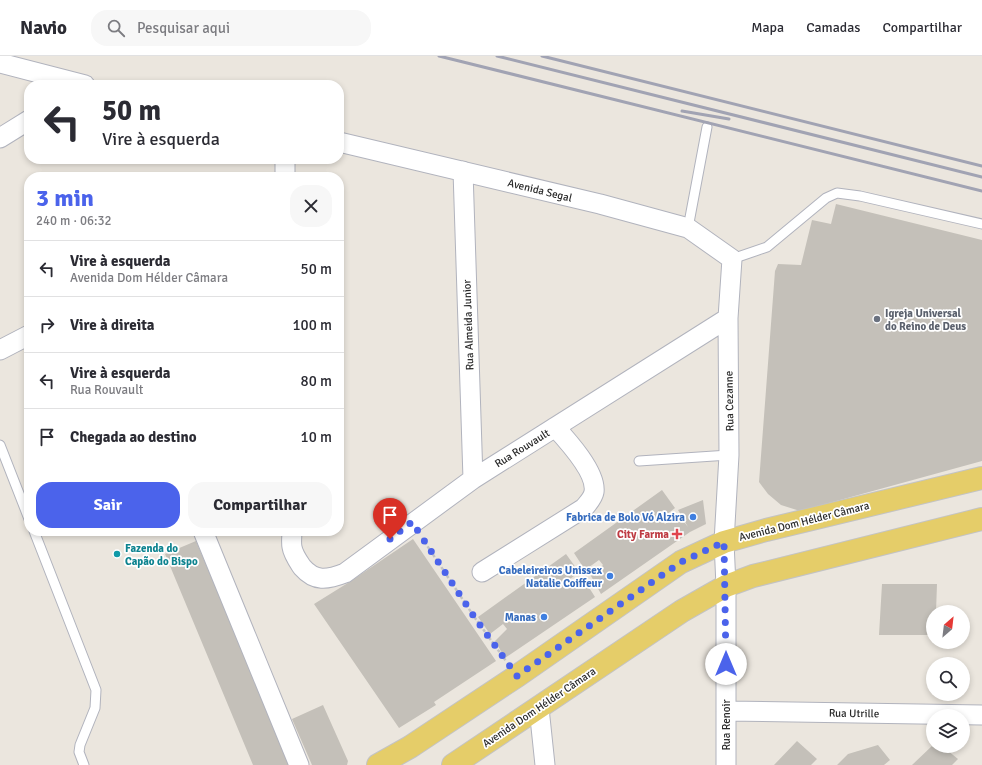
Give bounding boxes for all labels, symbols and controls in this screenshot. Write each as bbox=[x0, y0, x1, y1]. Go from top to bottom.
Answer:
search box bbox=[91, 10, 371, 46]
text: Navio bbox=[20, 16, 67, 40]
icon: search bbox=[105, 17, 127, 39]
text: Pesquisar aqui bbox=[137, 19, 230, 37]
text: Mapa bbox=[751, 19, 784, 36]
text: Camadas bbox=[806, 19, 860, 36]
text: Compartilhar bbox=[882, 19, 962, 36]
text: 50 m bbox=[102, 94, 161, 128]
icon: left bbox=[36, 96, 88, 148]
text: Vire à esquerda bbox=[102, 128, 220, 150]
street label: Avenida Segal bbox=[506, 176, 573, 205]
text: 3 min bbox=[36, 183, 94, 213]
button: close bbox=[290, 185, 332, 227]
text: 240 m · 06:32 bbox=[36, 213, 112, 229]
text: Vire à esquerda bbox=[70, 252, 170, 270]
icon: left bbox=[36, 258, 58, 280]
text: 50 m bbox=[301, 260, 332, 278]
text: Avenida Dom Hélder Câmara bbox=[70, 270, 228, 286]
street label: Rua Almeida Junior bbox=[460, 279, 477, 371]
place label: Igreja Universal do Reino de Deus bbox=[885, 307, 966, 333]
icon: right bbox=[36, 314, 58, 336]
marker: Igreja Universal do Reino de Deus bbox=[872, 314, 882, 324]
text: Vire à direita bbox=[70, 316, 154, 334]
text: 100 m bbox=[292, 316, 332, 334]
text: Vire à esquerda bbox=[70, 364, 170, 382]
icon: left bbox=[36, 370, 58, 392]
street label: Rua Cezanne bbox=[722, 371, 737, 431]
text: 80 m bbox=[301, 372, 332, 390]
text: Rua Rouvault bbox=[70, 382, 143, 398]
icon: arrive bbox=[36, 426, 58, 448]
street label: Rua Rouvault bbox=[493, 426, 552, 470]
text: Chegada ao destino bbox=[70, 428, 197, 446]
text: 10 m bbox=[301, 428, 332, 446]
button: Sair bbox=[36, 482, 180, 528]
button: Compartilhar bbox=[188, 482, 332, 528]
pin bbox=[373, 498, 407, 539]
street label: Avenida Dom Hélder Câmara bbox=[738, 499, 871, 544]
icon: arrive bbox=[379, 504, 401, 526]
place label: Fabrica de Bolo Vó Alzira bbox=[566, 511, 685, 524]
marker: Fabrica de Bolo Vó Alzira bbox=[688, 512, 698, 522]
place label: City Farma bbox=[617, 528, 669, 541]
marker: City Farma bbox=[672, 529, 682, 539]
place label: Fazenda do Capão do Bispo bbox=[125, 542, 198, 568]
marker: Fazenda do Capão do Bispo bbox=[112, 549, 122, 559]
place label: Cabeleireiros Unissex Natalie Coiffeur bbox=[499, 564, 603, 590]
marker: Cabeleireiros Unissex Natalie Coiffeur bbox=[605, 571, 615, 581]
north arrow bbox=[926, 605, 970, 649]
map controls bbox=[926, 605, 970, 753]
place label: Manas bbox=[505, 611, 536, 624]
marker: Manas bbox=[539, 612, 549, 622]
position arrow bbox=[705, 643, 747, 685]
button: search bbox=[926, 657, 970, 701]
street label: Avenida Dom Hélder Câmara bbox=[480, 664, 599, 750]
street label: Rua Renoir bbox=[720, 699, 733, 751]
street label: Rua Utrille bbox=[829, 707, 879, 720]
button: layers bbox=[926, 709, 970, 753]

